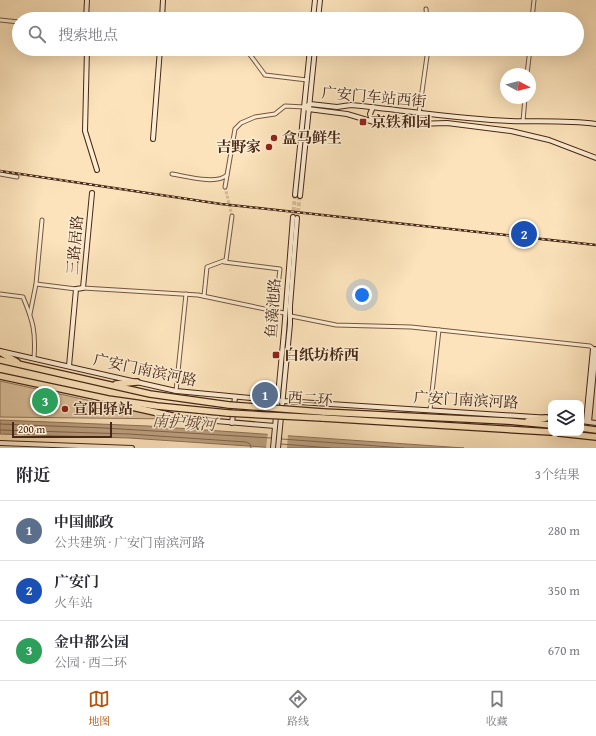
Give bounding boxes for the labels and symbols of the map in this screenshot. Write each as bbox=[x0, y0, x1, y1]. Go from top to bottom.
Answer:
north arrow bbox=[500, 68, 536, 104]
street label: 广安门车站西街 bbox=[321, 81, 427, 112]
place label: 京铁和园 bbox=[371, 111, 431, 132]
marker: 京铁和园 bbox=[358, 117, 368, 127]
place label: 盒马鲜生 bbox=[282, 127, 342, 148]
marker: 盒马鲜生 bbox=[269, 133, 279, 143]
place label: 吉野家 bbox=[216, 136, 261, 157]
marker: 吉野家 bbox=[264, 142, 274, 152]
street label: 三路居路 bbox=[61, 214, 88, 276]
pin: 2 bbox=[511, 219, 537, 249]
street label: 鱼藻池路 bbox=[260, 277, 285, 339]
your location bbox=[352, 285, 372, 305]
place label: 白纸坊桥西 bbox=[284, 344, 359, 365]
street label: 广安门南滨河路 bbox=[92, 348, 199, 391]
marker: 白纸坊桥西 bbox=[271, 350, 281, 360]
pin: 1 bbox=[252, 380, 278, 410]
pin: 3 bbox=[32, 386, 58, 416]
street label: 西二环 bbox=[287, 386, 333, 411]
street label: 广安门南滨河路 bbox=[413, 386, 519, 413]
place label: 宣阳驿站 bbox=[73, 398, 133, 419]
marker: 宣阳驿站 bbox=[60, 404, 70, 414]
water label: 南护城河 bbox=[151, 408, 220, 436]
scale bar bbox=[12, 420, 112, 439]

